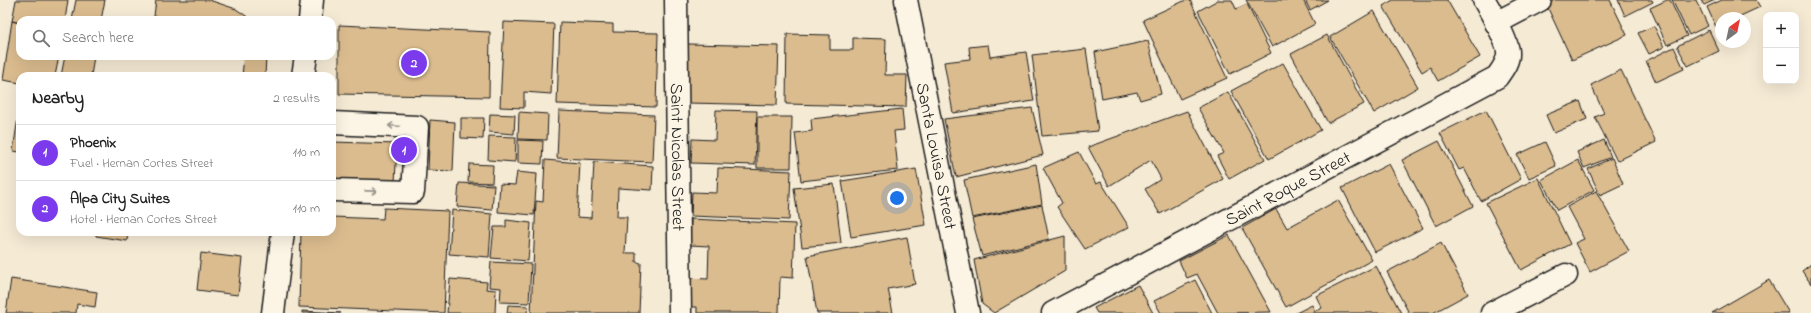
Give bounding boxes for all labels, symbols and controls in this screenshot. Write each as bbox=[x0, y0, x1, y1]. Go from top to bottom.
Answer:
north arrow bbox=[1715, 12, 1751, 48]
map controls bbox=[1763, 12, 1799, 84]
button: + bbox=[1763, 12, 1799, 48]
search box bbox=[16, 16, 336, 60]
icon: search bbox=[30, 27, 52, 49]
text: Search here bbox=[62, 27, 134, 49]
pin: 2 bbox=[401, 48, 427, 78]
button: − bbox=[1763, 48, 1799, 84]
street label: Santa Louisa Street bbox=[908, 81, 962, 232]
street label: Saint Nicolas Street bbox=[662, 83, 690, 231]
text: Nearby bbox=[32, 86, 84, 111]
text: 2 results bbox=[273, 89, 320, 108]
one-way arrow bbox=[388, 123, 401, 130]
text: Phoenix bbox=[70, 132, 116, 154]
pin: 1 bbox=[391, 135, 417, 165]
text: 1 bbox=[43, 143, 47, 162]
text: 110 m bbox=[293, 143, 320, 162]
street label: Saint Roque Street bbox=[1221, 146, 1356, 234]
text: Fuel · Hernan Cortes Street bbox=[70, 154, 213, 173]
one-way arrow bbox=[364, 187, 377, 195]
text: Alpa City Suites bbox=[70, 188, 170, 210]
your location bbox=[887, 188, 907, 208]
text: 2 bbox=[42, 199, 48, 218]
text: 110 m bbox=[293, 199, 320, 218]
text: Hotel · Hernan Cortes Street bbox=[70, 210, 217, 229]

